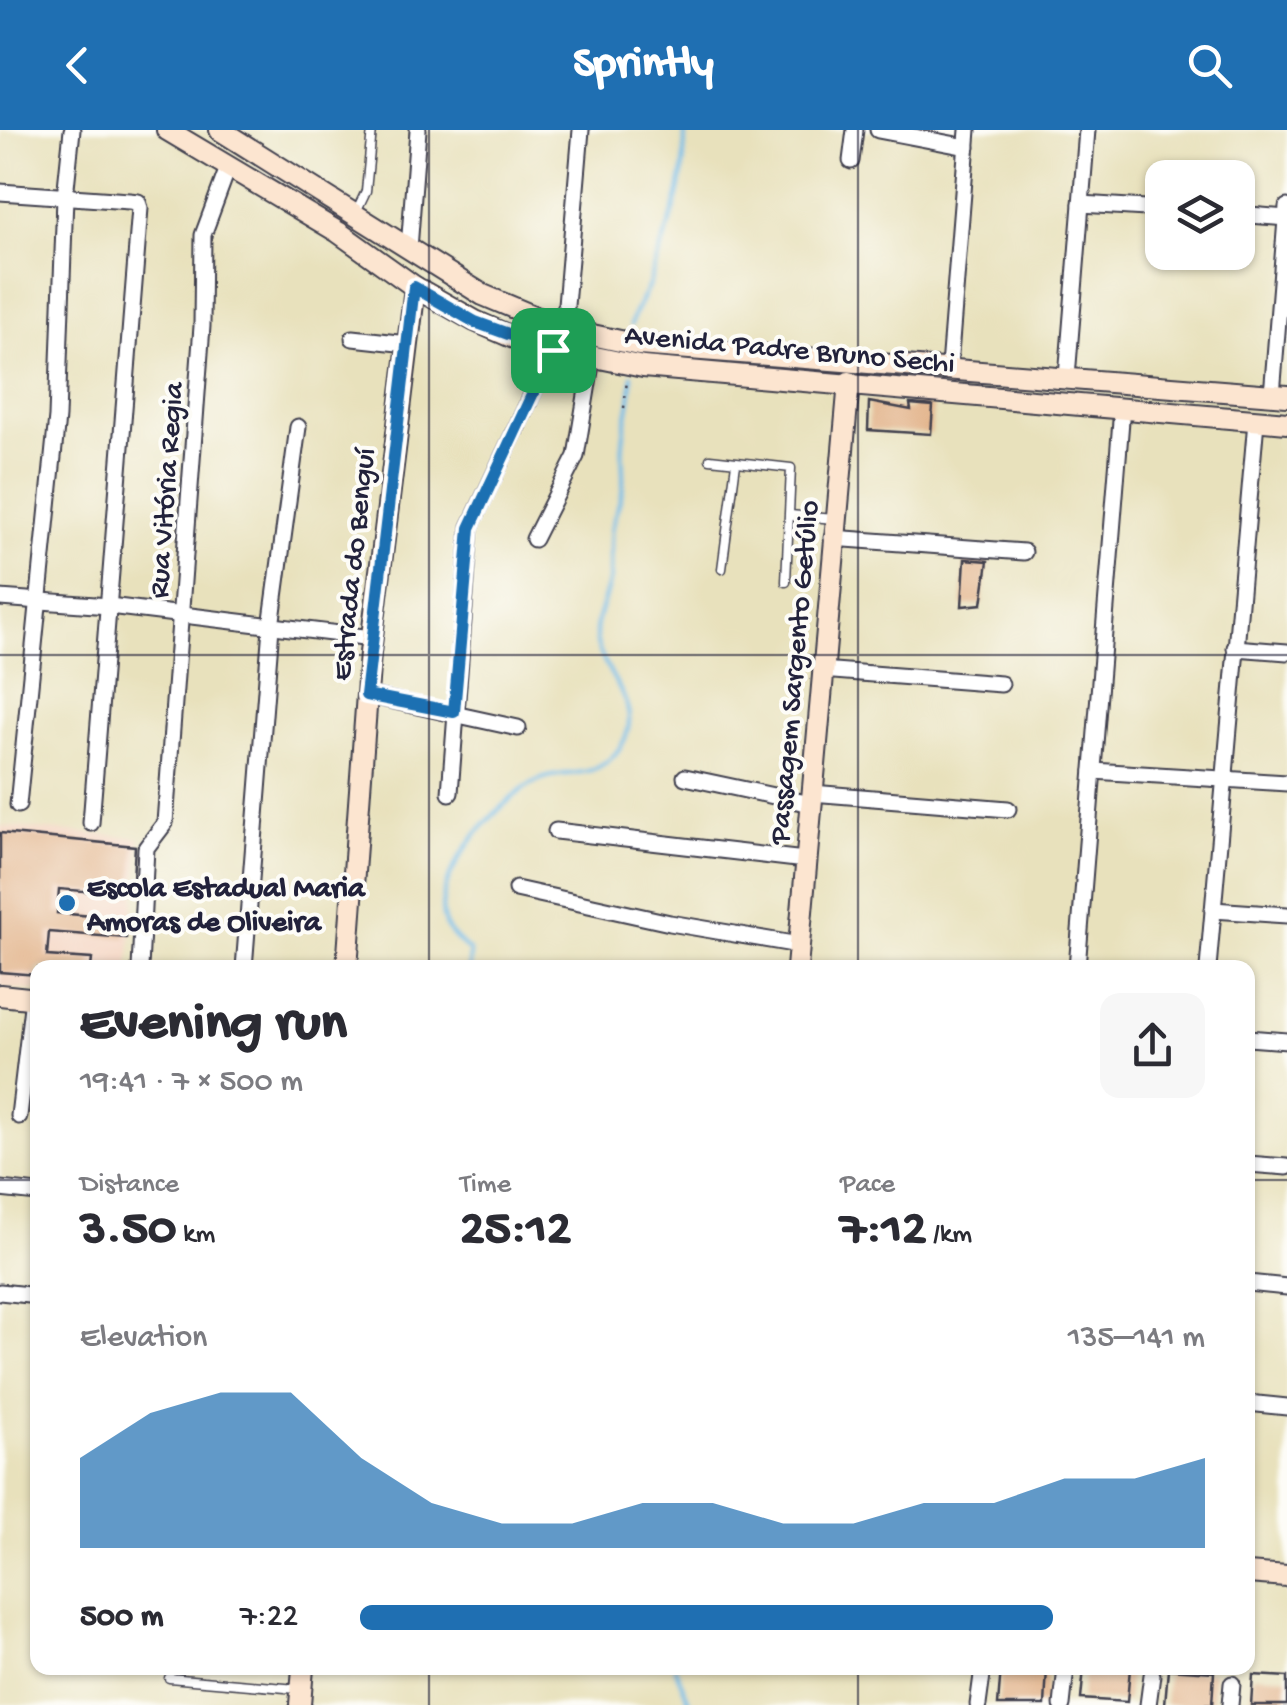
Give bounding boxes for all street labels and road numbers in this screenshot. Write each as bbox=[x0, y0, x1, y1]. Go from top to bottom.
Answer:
street label: Avenida Padre Bruno Sechi bbox=[623, 320, 956, 383]
street label: Rua Vitória Regia bbox=[143, 380, 194, 600]
street label: Estrada do Benguí bbox=[326, 445, 385, 682]
street label: Passagem Sargento Getúlio bbox=[764, 499, 829, 847]

